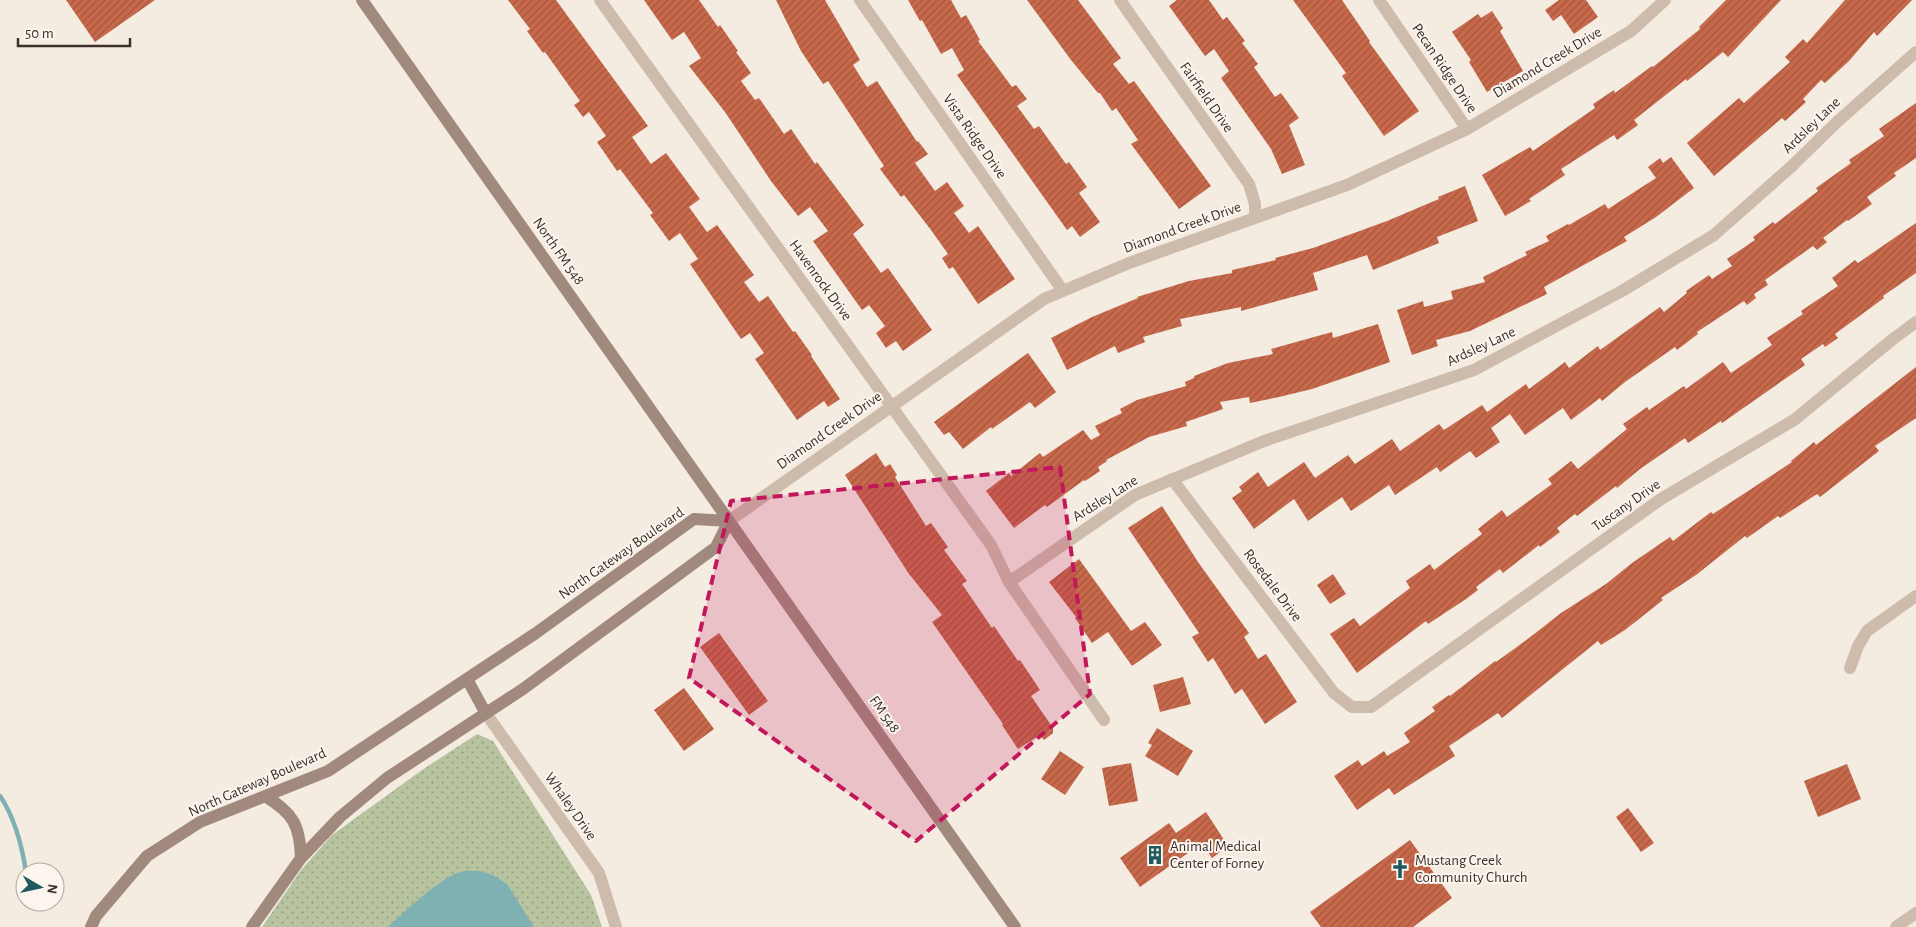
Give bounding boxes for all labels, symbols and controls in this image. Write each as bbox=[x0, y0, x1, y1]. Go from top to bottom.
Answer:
scale bar bbox=[18, 15, 130, 47]
street label: Pecan Ridge Drive bbox=[1409, 21, 1480, 116]
street label: Diamond Creek Drive bbox=[1490, 24, 1604, 101]
text: 50 m bbox=[25, 26, 54, 41]
street label: Fairfield Drive bbox=[1177, 59, 1236, 135]
street label: Vista Ridge Drive bbox=[940, 91, 1009, 181]
street label: Ardsley Lane bbox=[1780, 94, 1843, 156]
street label: Diamond Creek Drive bbox=[1121, 199, 1243, 256]
street label: North FM 548 bbox=[530, 215, 587, 288]
street label: Havenrock Drive bbox=[786, 237, 855, 324]
street label: Ardsley Lane bbox=[1445, 324, 1518, 369]
street label: Diamond Creek Drive bbox=[774, 389, 884, 472]
street label: Ardsley Lane bbox=[1070, 472, 1141, 524]
street label: Tuscany Drive bbox=[1589, 476, 1663, 534]
street label: North Gateway Boulevard bbox=[556, 504, 687, 602]
street label: Rosedale Drive bbox=[1241, 546, 1305, 624]
street label: FM 548 bbox=[867, 693, 903, 735]
street label: North Gateway Boulevard bbox=[186, 745, 328, 820]
street label: Whaley Drive bbox=[542, 770, 599, 843]
place label: Animal Medical Center of Forney bbox=[1170, 839, 1265, 871]
building icon: Animal Medical Center of Forney bbox=[1144, 844, 1166, 866]
place label: Mustang Creek Community Church bbox=[1415, 853, 1528, 885]
church icon: Mustang Creek Community Church bbox=[1389, 858, 1411, 880]
north arrow bbox=[15, 862, 65, 912]
text: N bbox=[44, 883, 60, 895]

